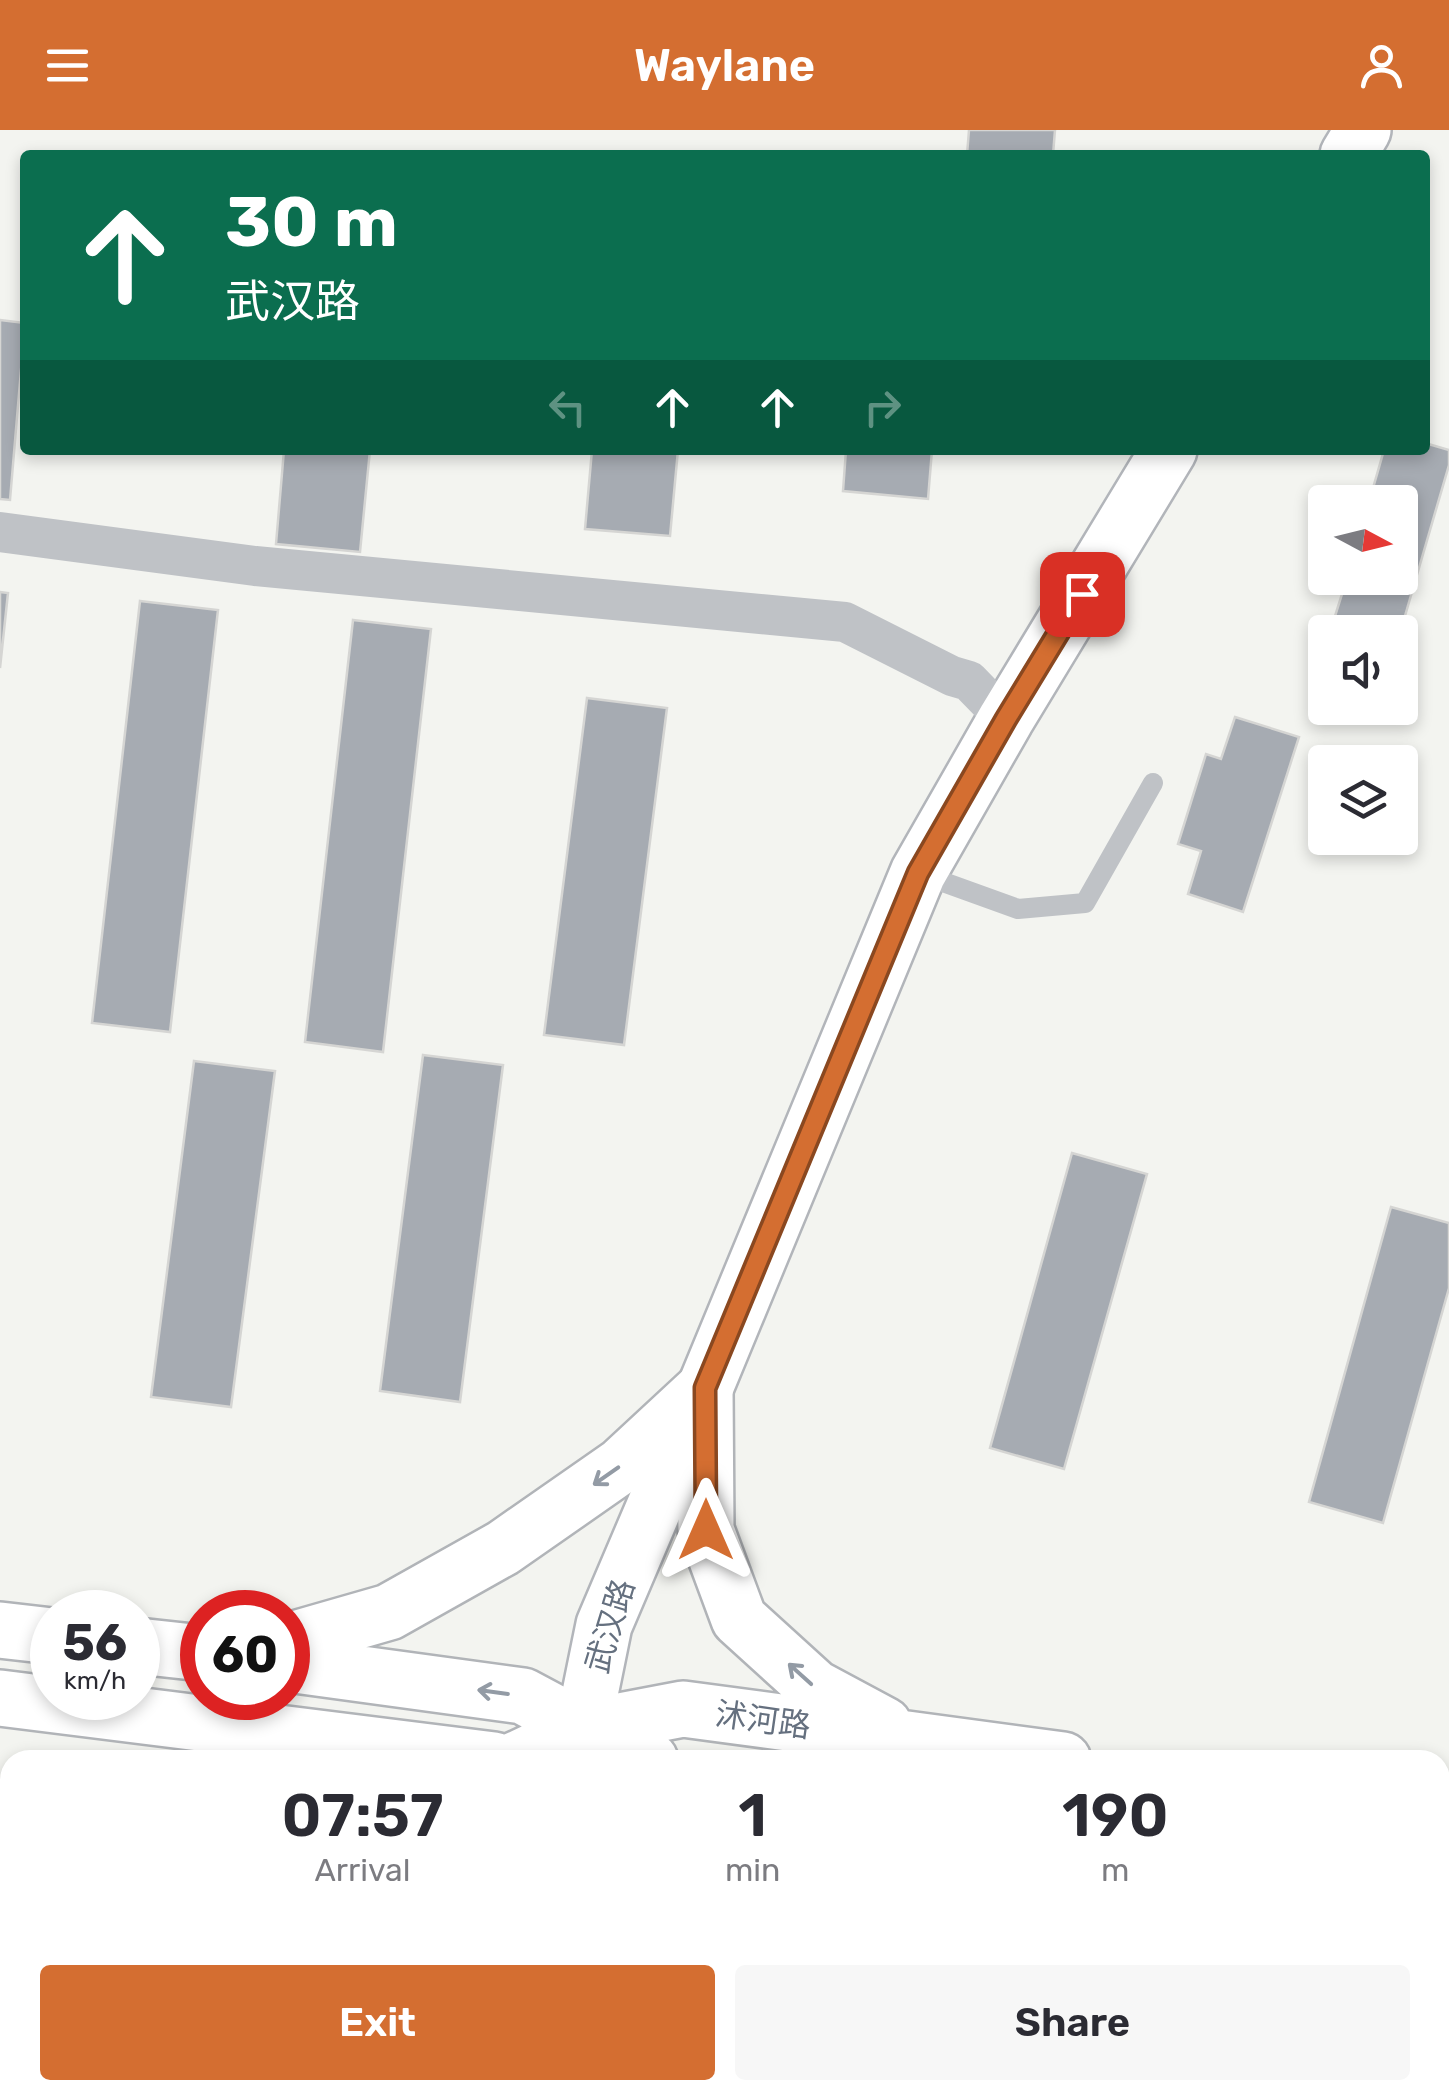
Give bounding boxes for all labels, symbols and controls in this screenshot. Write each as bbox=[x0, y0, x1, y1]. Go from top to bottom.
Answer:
icon: menu bbox=[40, 38, 95, 93]
icon: person bbox=[1354, 38, 1409, 93]
text: Waylane bbox=[634, 39, 815, 92]
text: 30 m bbox=[225, 181, 398, 264]
icon: ahead bbox=[60, 190, 190, 320]
text: 武汉路 bbox=[225, 275, 360, 328]
icon: left bbox=[540, 380, 595, 435]
icon: ahead bbox=[645, 380, 700, 435]
icon: ahead bbox=[750, 380, 805, 435]
icon: right bbox=[855, 380, 910, 435]
north arrow bbox=[1308, 485, 1418, 595]
map controls bbox=[1308, 485, 1418, 855]
pin bbox=[1040, 552, 1125, 637]
icon: arrive bbox=[1055, 567, 1110, 622]
button: sound bbox=[1308, 615, 1418, 725]
button: layers bbox=[1308, 745, 1418, 855]
one-way arrow bbox=[593, 1465, 620, 1486]
position arrow bbox=[654, 1478, 758, 1582]
street label: 武汉路 bbox=[578, 1575, 642, 1677]
speed limit sign: 60 bbox=[180, 1590, 310, 1720]
text: 56 bbox=[63, 1613, 127, 1673]
one-way arrow bbox=[788, 1663, 813, 1686]
text: km/h bbox=[64, 1666, 126, 1695]
one-way arrow bbox=[478, 1683, 510, 1701]
street label: 沭河路 bbox=[713, 1695, 813, 1745]
text: 07:57 bbox=[281, 1780, 443, 1851]
text: 1 bbox=[738, 1780, 767, 1851]
text: 190 bbox=[1062, 1780, 1169, 1851]
text: Arrival bbox=[314, 1851, 410, 1889]
text: min bbox=[725, 1851, 780, 1889]
text: m bbox=[1101, 1851, 1129, 1889]
button: Exit bbox=[40, 1965, 715, 2080]
button: Share bbox=[735, 1965, 1410, 2080]

